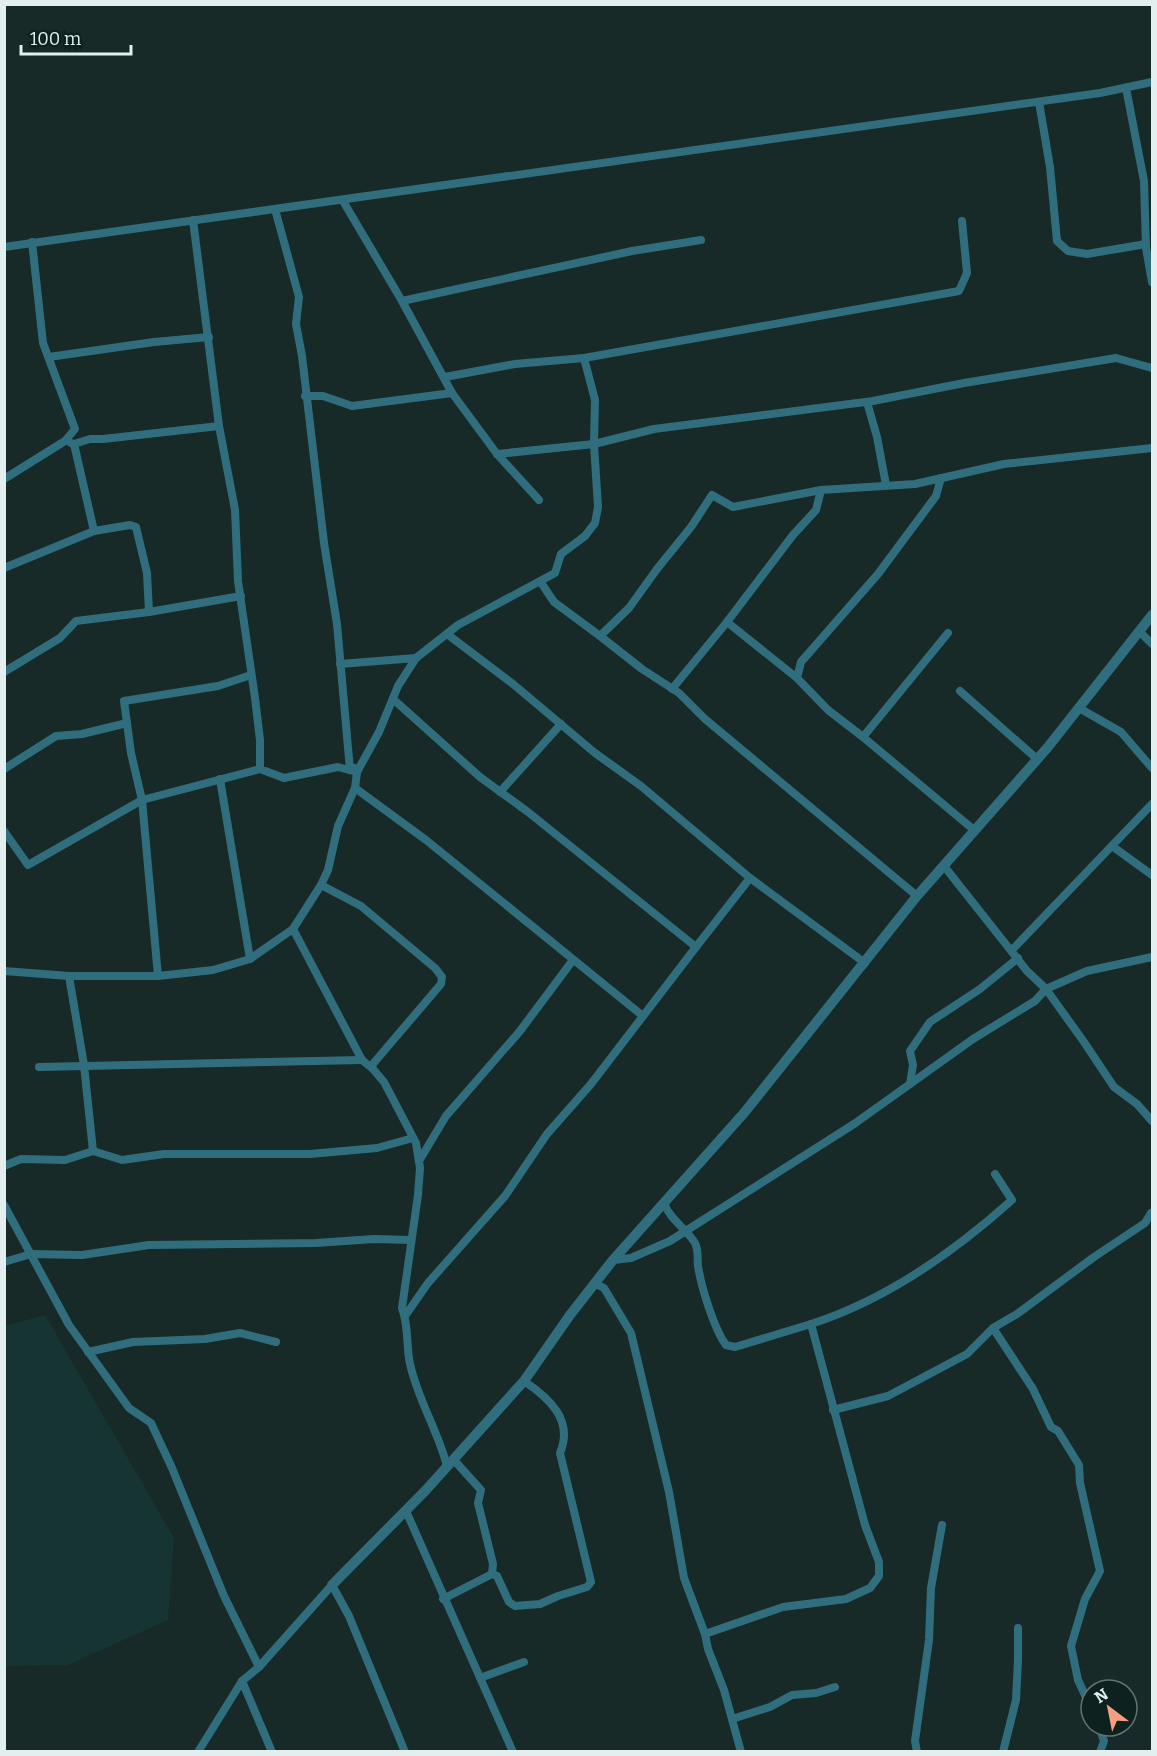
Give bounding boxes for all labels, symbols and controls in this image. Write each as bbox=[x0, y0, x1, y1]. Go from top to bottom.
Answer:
scale bar bbox=[21, 18, 130, 56]
text: 100 m bbox=[30, 28, 81, 50]
north arrow bbox=[1079, 1678, 1139, 1738]
text: N bbox=[1091, 1684, 1112, 1707]

